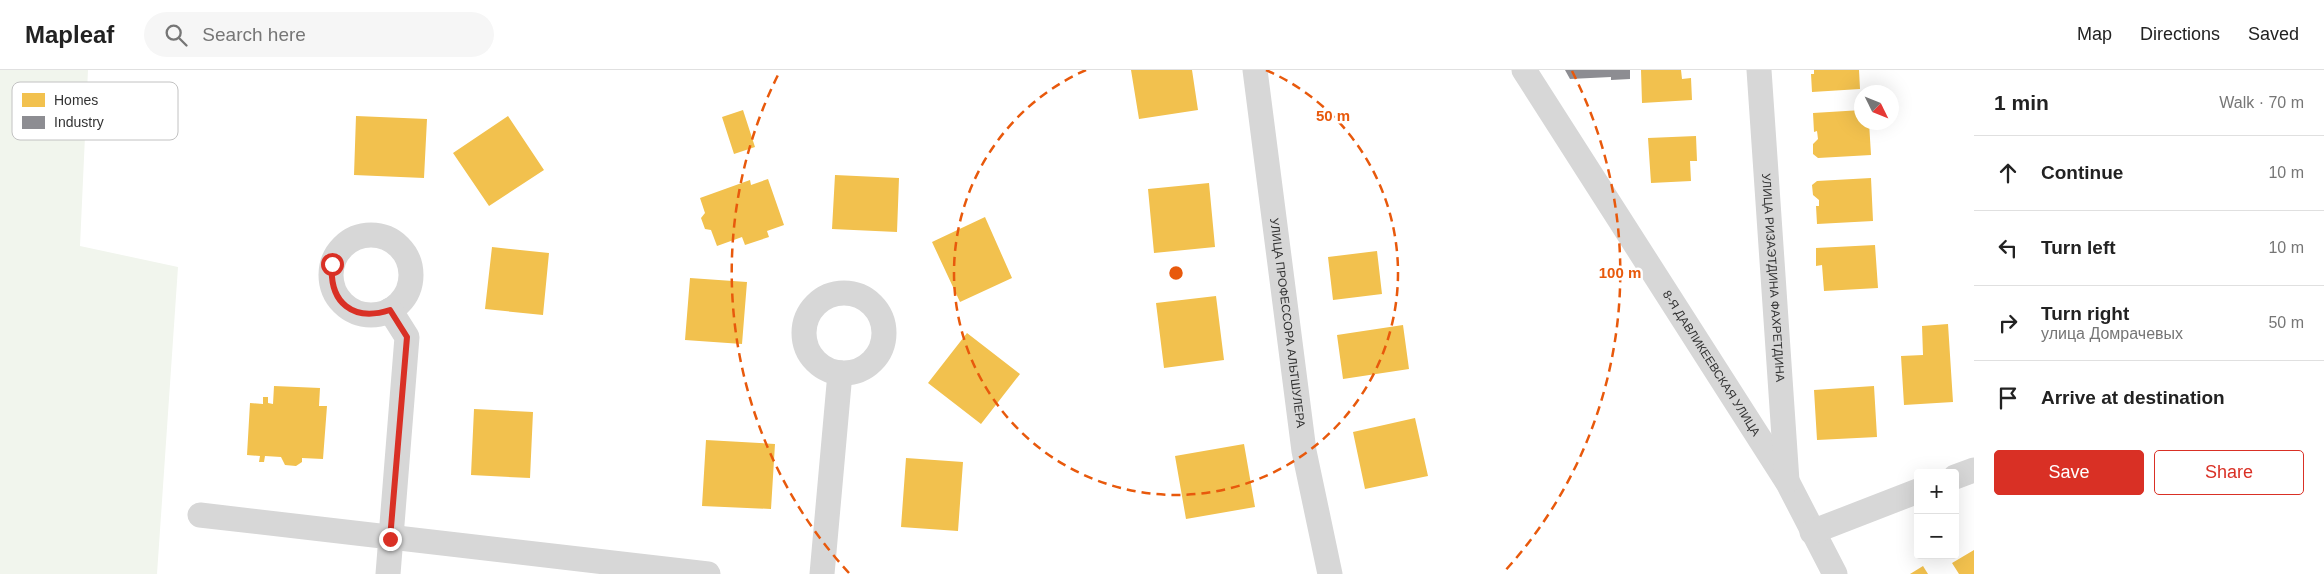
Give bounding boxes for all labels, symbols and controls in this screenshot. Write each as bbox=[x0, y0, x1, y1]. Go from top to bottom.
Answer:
search box bbox=[144, 12, 494, 57]
text: Mapleaf bbox=[25, 21, 114, 48]
icon: search bbox=[162, 21, 190, 49]
text: Search here bbox=[202, 24, 306, 45]
text: Map bbox=[2077, 24, 2112, 44]
text: Directions bbox=[2140, 24, 2220, 44]
text: Saved bbox=[2248, 24, 2299, 44]
legend bbox=[12, 82, 178, 140]
north arrow bbox=[1854, 85, 1899, 130]
text: 1 min bbox=[1994, 91, 2049, 114]
text: Homes bbox=[54, 92, 98, 108]
text: Walk · 70 m bbox=[2219, 94, 2304, 111]
text: 50 m bbox=[1316, 107, 1350, 124]
text: Industry bbox=[54, 114, 104, 130]
icon: ahead bbox=[1994, 159, 2022, 187]
text: Continue bbox=[2041, 162, 2123, 183]
text: 10 m bbox=[2268, 164, 2304, 181]
street label: УЛИЦА РИЗАЭТДИНА ФАХРЕТДИНА bbox=[1759, 173, 1787, 382]
street label: УЛИЦА ПРОФЕССОРА АЛЬТШУЛЕРА bbox=[1267, 217, 1308, 429]
icon: left bbox=[1994, 234, 2022, 262]
text: Turn left bbox=[2041, 237, 2116, 258]
text: 10 m bbox=[2268, 239, 2304, 256]
route start bbox=[321, 253, 344, 276]
centre of rings bbox=[1167, 264, 1185, 282]
text: 100 m bbox=[1599, 264, 1641, 281]
street label: 8-Я ДАВЛИКЕЕВСКАЯ УЛИЦА bbox=[1660, 288, 1763, 439]
text: Turn right bbox=[2041, 303, 2129, 324]
icon: right bbox=[1994, 309, 2022, 337]
text: 50 m bbox=[2268, 314, 2304, 331]
text: улица Домрачевых bbox=[2041, 325, 2183, 342]
icon: arrive bbox=[1994, 384, 2022, 412]
text: Arrive at destination bbox=[2041, 387, 2225, 408]
button: Save bbox=[1994, 450, 2144, 495]
button: Share bbox=[2154, 450, 2304, 495]
map controls bbox=[1914, 469, 1959, 559]
button: + bbox=[1914, 469, 1959, 514]
button: − bbox=[1914, 514, 1959, 559]
route end bbox=[379, 528, 402, 551]

